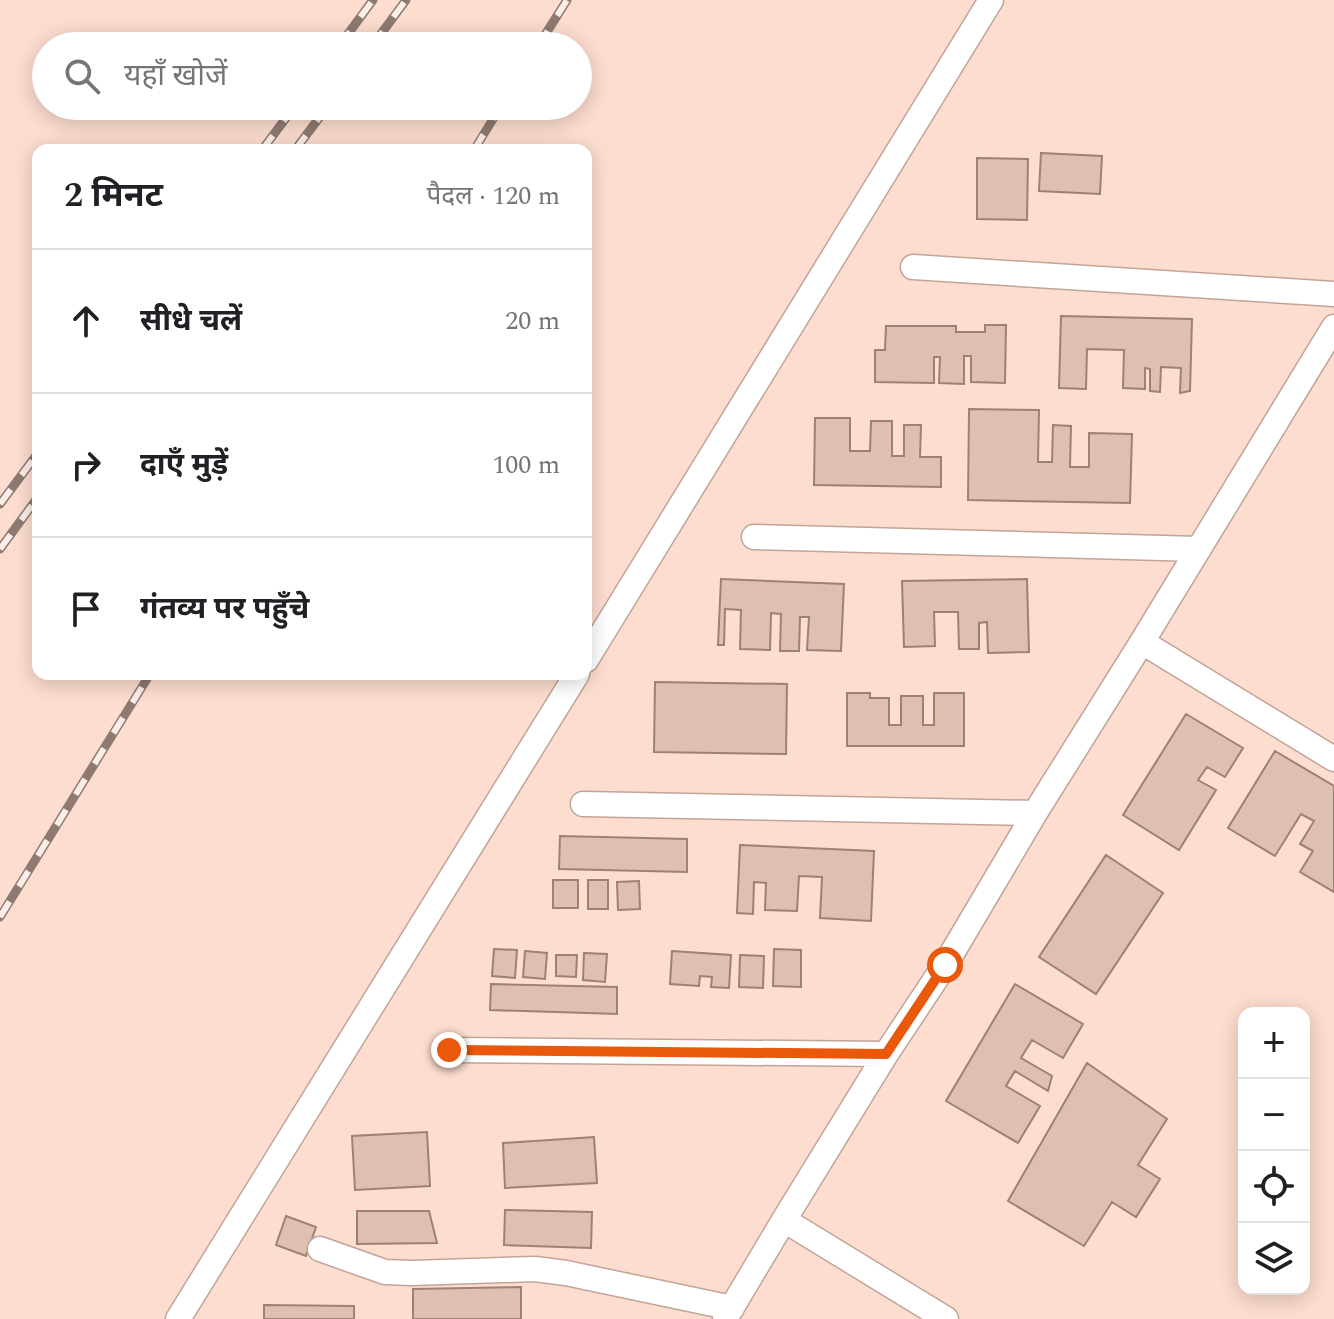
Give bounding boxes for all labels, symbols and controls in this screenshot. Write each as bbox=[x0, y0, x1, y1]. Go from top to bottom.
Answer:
search box bbox=[32, 32, 592, 120]
text: यहाँ खोजें bbox=[124, 53, 227, 99]
icon: search bbox=[60, 54, 104, 98]
text: 2 मिनट bbox=[64, 170, 163, 222]
text: पैदल · 120 m bbox=[426, 176, 560, 216]
text: सीधे चलें bbox=[140, 298, 242, 344]
icon: ahead bbox=[64, 299, 108, 343]
text: 20 m bbox=[505, 301, 560, 341]
text: दाएँ मुड़ें bbox=[140, 442, 228, 488]
icon: right bbox=[64, 443, 108, 487]
text: 100 m bbox=[492, 445, 560, 485]
text: गंतव्य पर पहुँचे bbox=[140, 586, 309, 632]
icon: arrive bbox=[64, 587, 108, 631]
route start bbox=[927, 947, 963, 983]
map controls bbox=[1238, 1007, 1310, 1295]
button: + bbox=[1238, 1007, 1310, 1079]
route end bbox=[431, 1032, 467, 1068]
button: − bbox=[1238, 1079, 1310, 1151]
button: locate bbox=[1238, 1151, 1310, 1223]
button: layers bbox=[1238, 1223, 1310, 1295]

